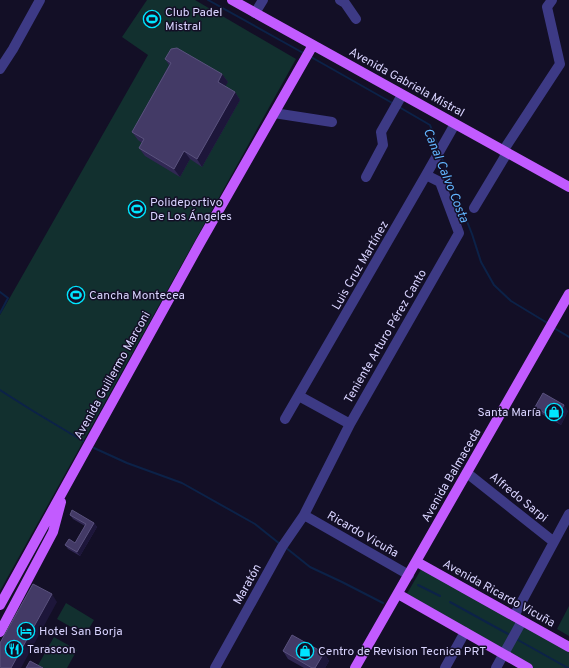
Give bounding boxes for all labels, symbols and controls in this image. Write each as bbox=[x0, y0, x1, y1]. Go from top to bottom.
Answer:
place label: Club Padel Mistral bbox=[165, 5, 222, 35]
sports icon: Club Padel Mistral bbox=[142, 9, 162, 29]
street label: Avenida Gabriela Mistral bbox=[346, 44, 467, 121]
water label: Canal Calvo Costa bbox=[419, 126, 472, 226]
place label: Polideportivo De Los Ángeles bbox=[150, 195, 232, 225]
sports icon: Polideportivo De Los Ángeles bbox=[127, 199, 147, 219]
street label: Luis Cruz Martínez bbox=[329, 218, 393, 313]
street label: Teniente Arturo Pérez Canto bbox=[341, 266, 431, 406]
sports icon: Cancha Montecea bbox=[66, 285, 86, 305]
place label: Cancha Montecea bbox=[89, 288, 185, 304]
street label: Avenida Guillermo Marconi bbox=[71, 309, 155, 442]
shop icon: Santa María bbox=[544, 402, 564, 422]
place label: Santa María bbox=[477, 405, 541, 421]
street label: Avenida Balmaceda bbox=[418, 426, 485, 525]
street label: Alfredo Sarpi bbox=[486, 469, 551, 526]
street label: Ricardo Vicuña bbox=[324, 508, 401, 562]
street label: Avenida Ricardo Vicuña bbox=[440, 556, 558, 631]
street label: Maratón bbox=[230, 561, 266, 608]
hotel icon: Hotel San Borja bbox=[16, 621, 36, 641]
place label: Hotel San Borja bbox=[39, 624, 123, 640]
restaurant icon: Tarascon bbox=[4, 639, 24, 659]
shop icon: Centro de Revision Tecnica PRT bbox=[295, 641, 315, 661]
place label: Tarascon bbox=[27, 642, 75, 658]
place label: Centro de Revision Tecnica PRT bbox=[318, 644, 486, 660]

